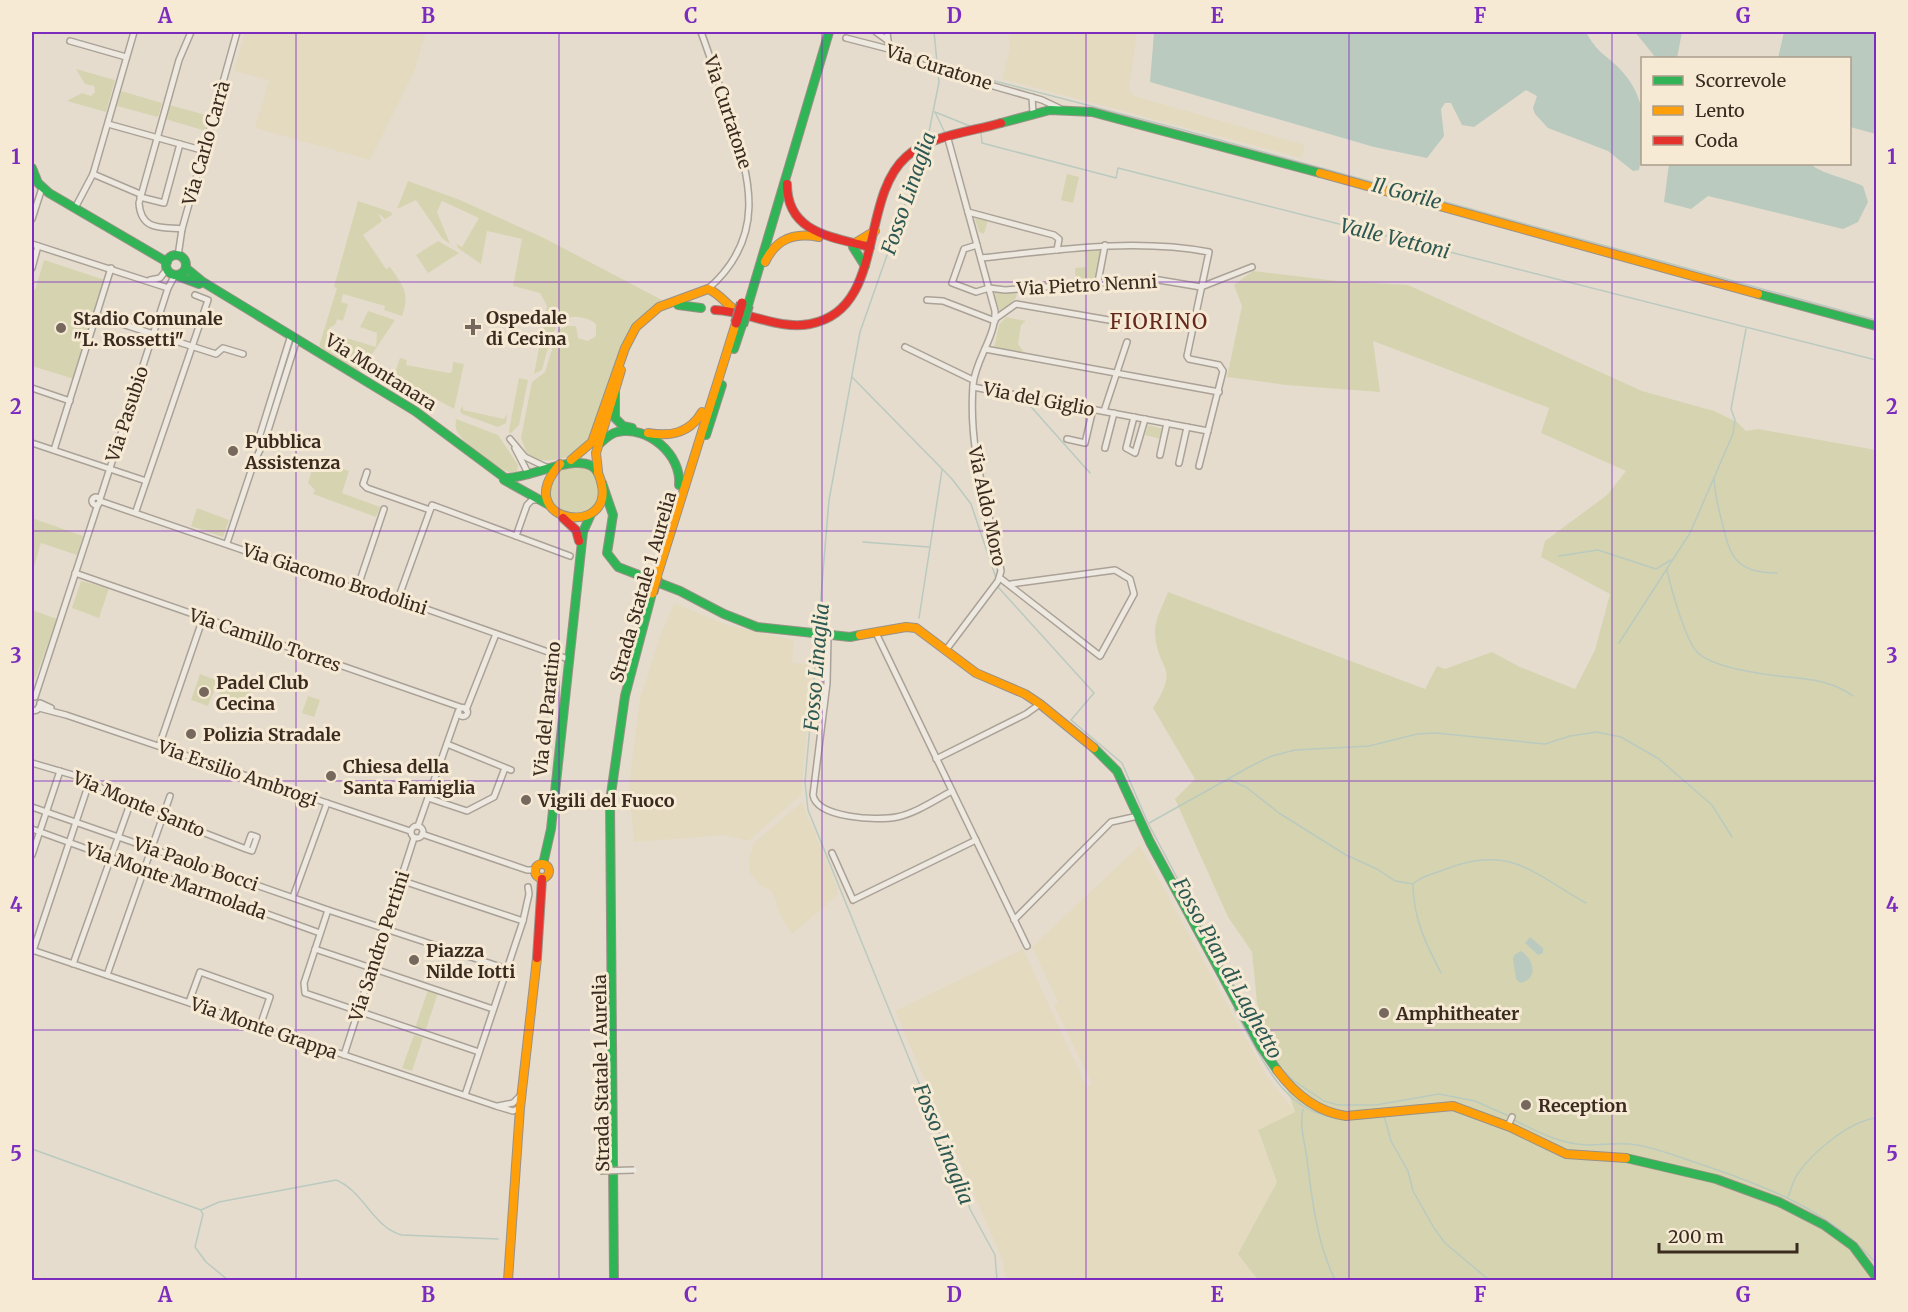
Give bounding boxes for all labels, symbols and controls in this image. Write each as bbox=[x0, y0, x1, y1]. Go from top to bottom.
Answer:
text: A bbox=[157, 3, 173, 28]
text: B bbox=[421, 3, 435, 28]
text: C bbox=[684, 3, 698, 28]
text: D bbox=[946, 3, 962, 28]
text: E bbox=[1210, 3, 1224, 28]
text: F bbox=[1474, 3, 1487, 28]
text: G bbox=[1736, 3, 1751, 28]
street label: Via Curatone bbox=[882, 39, 995, 95]
street label: Via Curtatone bbox=[699, 52, 757, 171]
legend bbox=[1641, 57, 1851, 165]
text: Scorrevole bbox=[1695, 69, 1786, 92]
street label: Via Carlo Carrà bbox=[177, 78, 235, 209]
text: Lento bbox=[1695, 99, 1745, 122]
water label: Fosso Linaglia bbox=[875, 128, 941, 259]
text: Coda bbox=[1695, 129, 1739, 152]
text: 1 bbox=[11, 144, 21, 169]
text: 1 bbox=[1887, 144, 1897, 169]
water label: Il Gorile bbox=[1369, 172, 1445, 214]
water label: Valle Vettoni bbox=[1337, 212, 1453, 264]
street label: Via Pietro Nenni bbox=[1015, 270, 1158, 300]
place label: Ospedale di Cecina bbox=[486, 306, 567, 350]
place label: Stadio Comunale "L. Rossetti" bbox=[73, 307, 223, 351]
district label: FIORINO bbox=[1109, 308, 1209, 335]
marker: Ospedale di Cecina bbox=[464, 318, 482, 336]
marker: Stadio Comunale "L. Rossetti" bbox=[54, 321, 68, 335]
street label: Via Montanara bbox=[320, 328, 441, 416]
street label: Via Pasubio bbox=[100, 363, 153, 466]
street label: Via del Giglio bbox=[980, 377, 1097, 421]
text: 2 bbox=[10, 394, 22, 419]
text: 2 bbox=[1886, 394, 1898, 419]
place label: Pubblica Assistenza bbox=[244, 430, 341, 474]
street label: Via Aldo Moro bbox=[963, 443, 1011, 568]
marker: Pubblica Assistenza bbox=[226, 444, 240, 458]
street label: Strada Statale 1 Aurelia bbox=[605, 489, 681, 685]
street label: Via Giacomo Brodolini bbox=[239, 538, 430, 620]
water label: Fosso Linaglia bbox=[798, 602, 834, 733]
street label: Via Camillo Torres bbox=[185, 603, 344, 677]
street label: Via del Paratino bbox=[528, 640, 566, 779]
text: 3 bbox=[10, 643, 22, 668]
text: 3 bbox=[1886, 643, 1898, 668]
place label: Padel Club Cecina bbox=[216, 671, 309, 715]
marker: Padel Club Cecina bbox=[197, 685, 211, 699]
place label: Polizia Stradale bbox=[203, 723, 341, 746]
marker: Polizia Stradale bbox=[184, 727, 198, 741]
street label: Via Ersilio Ambrogi bbox=[154, 735, 321, 811]
place label: Chiesa della Santa Famiglia bbox=[343, 755, 475, 799]
street label: Via Monte Santo bbox=[69, 765, 208, 842]
marker: Chiesa della Santa Famiglia bbox=[324, 769, 338, 783]
place label: Vigili del Fuoco bbox=[537, 789, 675, 812]
marker: Vigili del Fuoco bbox=[519, 793, 533, 807]
street label: Via Paolo Bocci bbox=[130, 832, 262, 896]
street label: Via Monte Marmolada bbox=[81, 837, 270, 925]
street label: Via Sandro Pertini bbox=[344, 868, 414, 1025]
water label: Fosso Pian di Laghetto bbox=[1167, 872, 1288, 1063]
text: 4 bbox=[10, 892, 23, 917]
text: 4 bbox=[1886, 892, 1899, 917]
place label: Piazza Nilde Iotti bbox=[426, 939, 516, 983]
marker: Piazza Nilde Iotti bbox=[407, 953, 421, 967]
street label: Strada Statale 1 Aurelia bbox=[588, 974, 614, 1172]
street label: Via Monte Grappa bbox=[187, 992, 341, 1064]
place label: Amphitheater bbox=[1395, 1002, 1519, 1025]
marker: Amphitheater bbox=[1377, 1006, 1391, 1020]
water label: Fosso Linaglia bbox=[908, 1079, 980, 1208]
place label: Reception bbox=[1538, 1094, 1627, 1117]
marker: Reception bbox=[1519, 1098, 1533, 1112]
text: 5 bbox=[10, 1141, 22, 1166]
text: 5 bbox=[1886, 1141, 1898, 1166]
scale bar bbox=[1659, 1216, 1797, 1254]
text: 200 m bbox=[1668, 1225, 1724, 1248]
text: A bbox=[157, 1282, 173, 1307]
text: B bbox=[421, 1282, 435, 1307]
text: C bbox=[684, 1282, 698, 1307]
text: D bbox=[946, 1282, 962, 1307]
text: E bbox=[1210, 1282, 1224, 1307]
text: F bbox=[1474, 1282, 1487, 1307]
text: G bbox=[1736, 1282, 1751, 1307]

